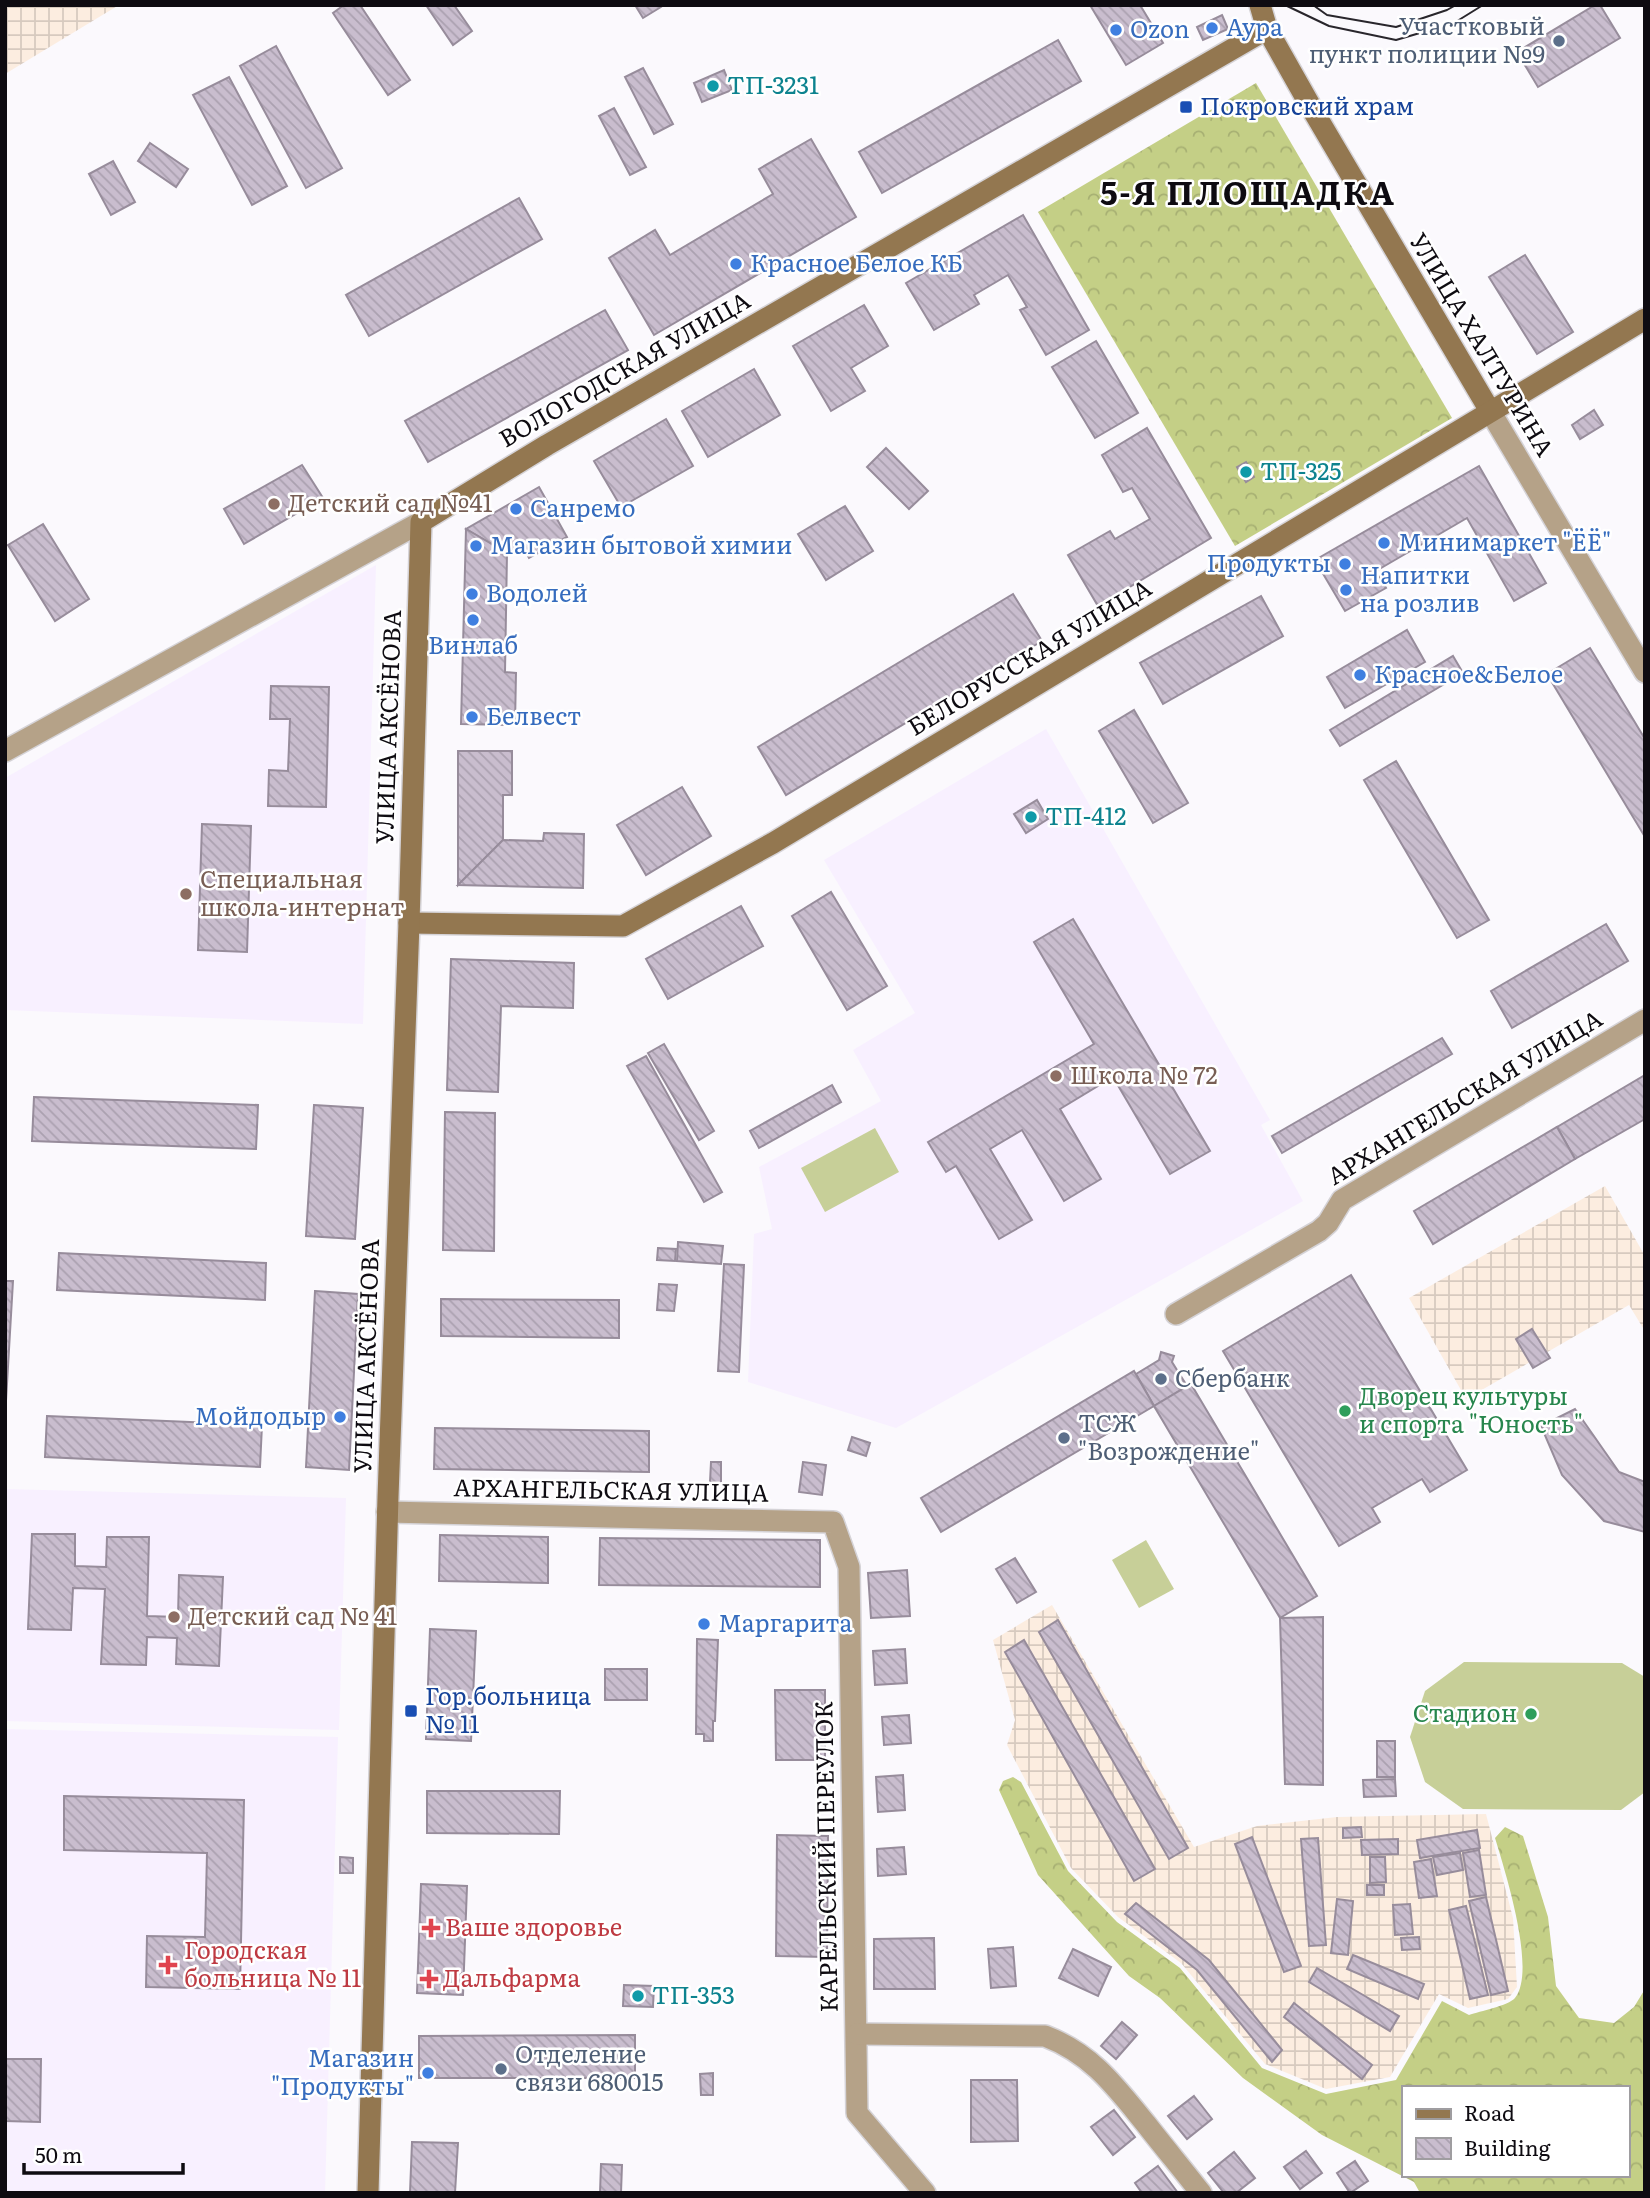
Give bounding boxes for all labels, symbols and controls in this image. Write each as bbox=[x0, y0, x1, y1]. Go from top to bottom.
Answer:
place label: Участковый пункт полиции №9 bbox=[1309, 7, 1545, 70]
place label: Аура bbox=[1226, 8, 1283, 43]
place label: Ozon bbox=[1130, 10, 1190, 45]
marker: Аура bbox=[1204, 20, 1220, 36]
marker: Ozon bbox=[1108, 22, 1124, 38]
marker: Участковый пункт полиции №9 bbox=[1551, 33, 1567, 49]
place label: ТП-3231 bbox=[727, 66, 819, 101]
marker: ТП-3231 bbox=[705, 78, 721, 94]
place label: Покровский храм bbox=[1200, 87, 1414, 122]
marker: Покровский храм bbox=[1178, 99, 1194, 115]
district label: 5-Я ПЛОЩАДКА bbox=[1100, 167, 1396, 215]
street label: УЛИЦА ХАЛТУРИНА bbox=[1402, 225, 1564, 462]
place label: Красное Белое КБ bbox=[750, 244, 963, 279]
marker: Красное Белое КБ bbox=[728, 256, 744, 272]
street label: ВОЛОГОДСКАЯ УЛИЦА bbox=[492, 281, 756, 454]
place label: ТП-325 bbox=[1260, 452, 1342, 487]
marker: ТП-325 bbox=[1238, 464, 1254, 480]
place label: Детский сад №41 bbox=[288, 484, 493, 519]
place label: Санремо bbox=[530, 489, 636, 524]
marker: Детский сад №41 bbox=[266, 496, 282, 512]
marker: Санремо bbox=[508, 501, 524, 517]
place label: Минимаркет "ЁЁ" bbox=[1398, 523, 1611, 558]
place label: Магазин бытовой химии bbox=[490, 526, 792, 561]
marker: Минимаркет "ЁЁ" bbox=[1376, 535, 1392, 551]
marker: Магазин бытовой химии bbox=[468, 538, 484, 554]
place label: Продукты bbox=[1207, 544, 1331, 579]
marker: Продукты bbox=[1337, 556, 1353, 572]
place label: Напитки на розлив bbox=[1360, 556, 1480, 619]
street label: БЕЛОРУССКАЯ УЛИЦА bbox=[900, 569, 1158, 743]
place label: Водолей bbox=[486, 574, 588, 609]
marker: Напитки на розлив bbox=[1338, 582, 1354, 598]
marker: Водолей bbox=[464, 586, 480, 602]
street label: УЛИЦА АКСЁНОВА bbox=[365, 609, 408, 845]
marker: Винлаб bbox=[465, 612, 481, 628]
place label: Винлаб bbox=[428, 626, 518, 661]
place label: Красное&Белое bbox=[1374, 655, 1563, 690]
marker: Красное&Белое bbox=[1352, 667, 1368, 683]
place label: Белвест bbox=[486, 697, 581, 732]
marker: Белвест bbox=[464, 709, 480, 725]
place label: ТП-412 bbox=[1045, 797, 1127, 832]
marker: ТП-412 bbox=[1023, 809, 1039, 825]
place label: Специальная школа-интернат bbox=[200, 860, 404, 923]
marker: Специальная школа-интернат bbox=[178, 886, 194, 902]
street label: АРХАНГЕЛЬСКАЯ УЛИЦА bbox=[1320, 999, 1608, 1192]
place label: Школа № 72 bbox=[1070, 1056, 1218, 1091]
marker: Школа № 72 bbox=[1048, 1068, 1064, 1084]
street label: УЛИЦА АКСЁНОВА bbox=[343, 1238, 386, 1474]
place label: Сбербанк bbox=[1175, 1359, 1290, 1394]
marker: Сбербанк bbox=[1153, 1371, 1169, 1387]
place label: Дворец культуры и спорта "Юность" bbox=[1359, 1377, 1583, 1440]
place label: Мойдодыр bbox=[194, 1397, 326, 1432]
marker: Дворец культуры и спорта "Юность" bbox=[1337, 1403, 1353, 1419]
place label: ТСЖ "Возрождение" bbox=[1078, 1404, 1259, 1467]
marker: Мойдодыр bbox=[332, 1409, 348, 1425]
marker: ТСЖ "Возрождение" bbox=[1056, 1430, 1072, 1446]
street label: АРХАНГЕЛЬСКАЯ УЛИЦА bbox=[453, 1468, 769, 1509]
place label: Детский сад № 41 bbox=[188, 1597, 398, 1632]
place label: Маргарита bbox=[718, 1604, 853, 1639]
marker: Детский сад № 41 bbox=[166, 1609, 182, 1625]
marker: Маргарита bbox=[696, 1616, 712, 1632]
place label: Гор.больница № 11 bbox=[425, 1677, 591, 1740]
place label: Стадион bbox=[1413, 1694, 1517, 1729]
street label: КАРЕЛЬСКИЙ ПЕРЕУЛОК bbox=[804, 1701, 845, 2013]
marker: Гор.больница № 11 bbox=[403, 1703, 419, 1719]
marker: Стадион bbox=[1523, 1706, 1539, 1722]
place label: Ваше здоровье bbox=[445, 1908, 622, 1943]
marker: Ваше здоровье bbox=[423, 1920, 439, 1936]
place label: Городская больница № 11 bbox=[184, 1931, 361, 1994]
marker: Городская больница № 11 bbox=[158, 1955, 178, 1975]
place label: Дальфарма bbox=[443, 1959, 580, 1994]
marker: Дальфарма bbox=[421, 1971, 437, 1987]
place label: ТП-353 bbox=[652, 1976, 735, 2011]
marker: ТП-353 bbox=[630, 1988, 646, 2004]
place label: Отделение связи 680015 bbox=[515, 2035, 663, 2098]
place label: Магазин "Продукты" bbox=[271, 2039, 414, 2102]
marker: Отделение связи 680015 bbox=[493, 2061, 509, 2077]
marker: Магазин "Продукты" bbox=[420, 2065, 436, 2081]
legend bbox=[1402, 2086, 1629, 2177]
text: Road bbox=[1464, 2096, 1515, 2127]
text: Building bbox=[1464, 2131, 1551, 2162]
scale bar bbox=[24, 2132, 184, 2176]
text: 50 m bbox=[35, 2138, 82, 2169]

